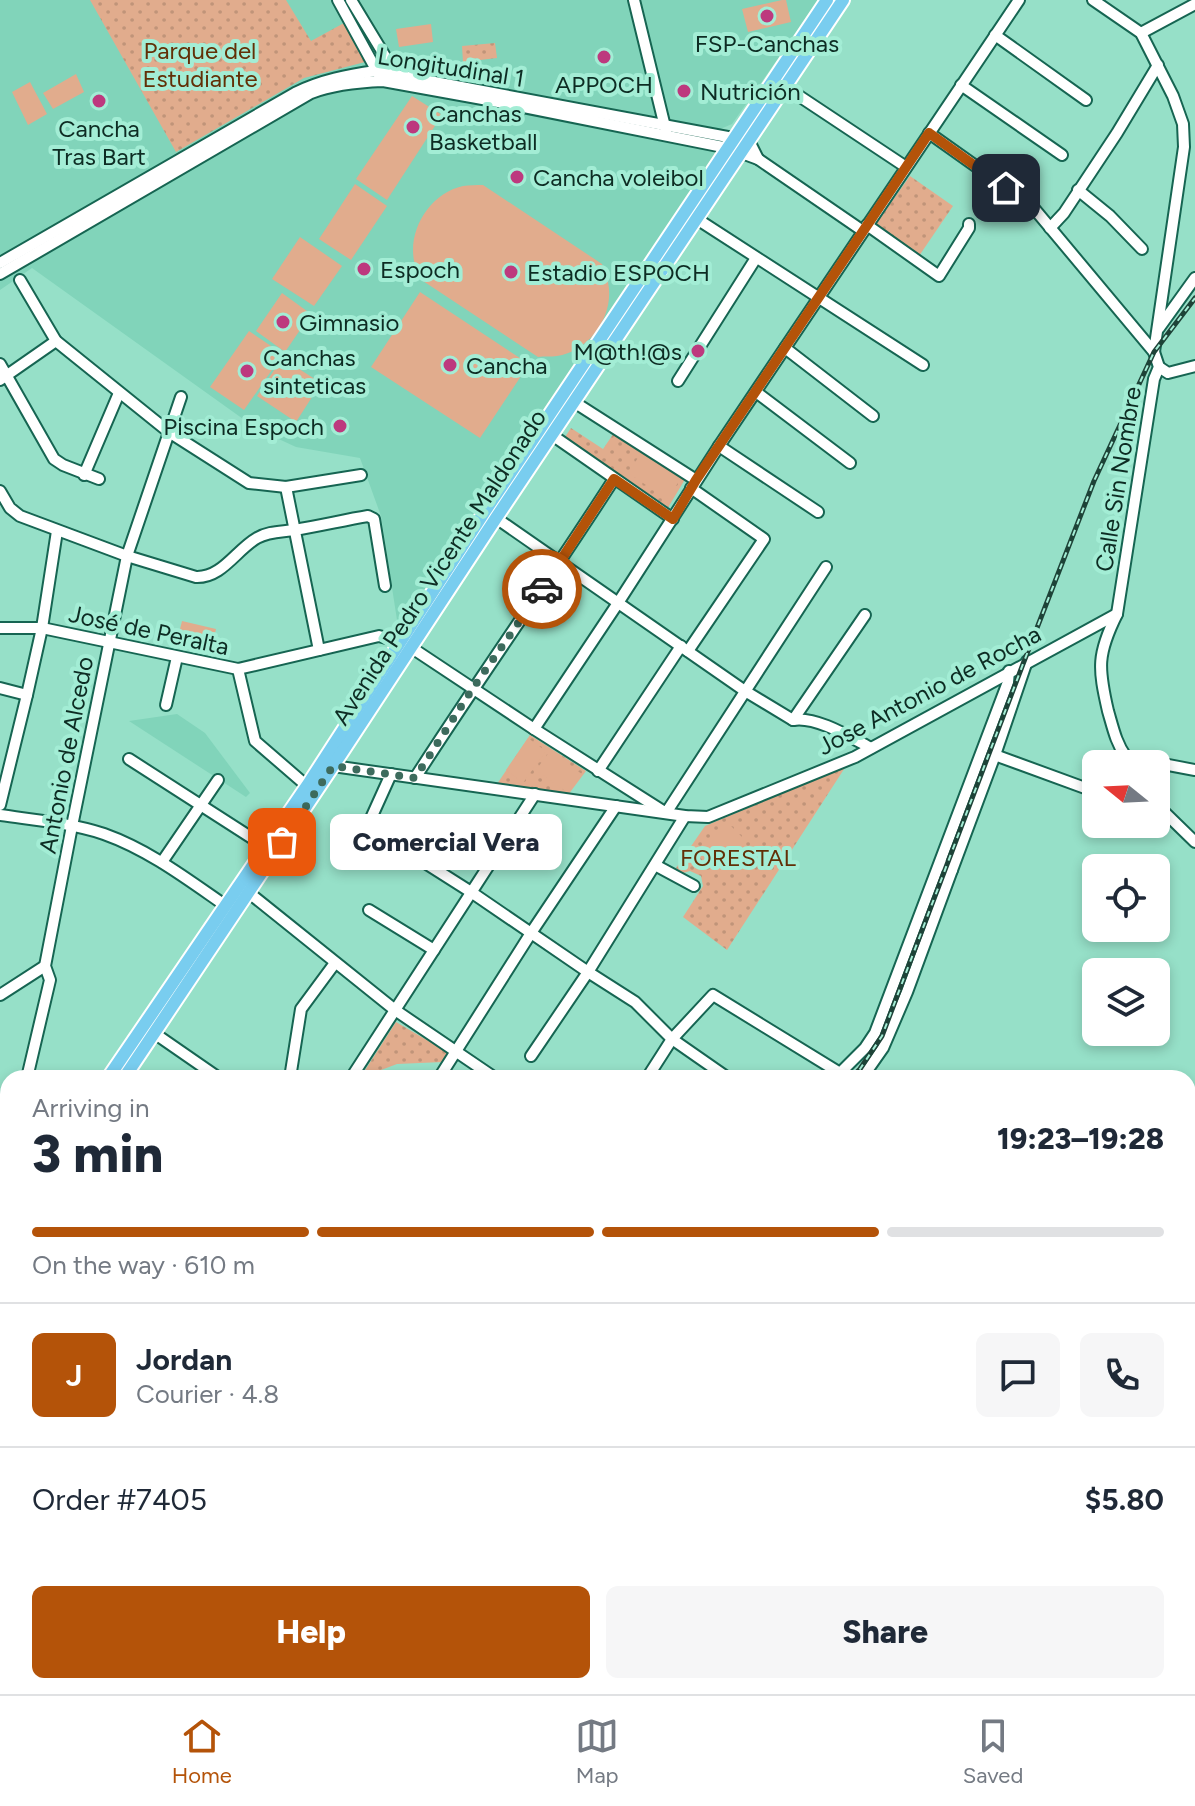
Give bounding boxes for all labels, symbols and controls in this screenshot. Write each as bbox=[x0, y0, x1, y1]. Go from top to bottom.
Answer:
marker: FSP-Canchas bbox=[758, 7, 776, 25]
place label: FSP-Canchas bbox=[695, 29, 839, 58]
park label: Parque del Estudiante bbox=[142, 36, 258, 93]
street label: Longitudinal 1 bbox=[375, 41, 527, 93]
marker: APPOCH bbox=[595, 48, 613, 66]
place label: APPOCH bbox=[555, 70, 653, 99]
place label: Nutrición bbox=[700, 77, 801, 106]
marker: Nutrición bbox=[675, 82, 693, 100]
marker: Cancha Tras Bart bbox=[90, 92, 108, 110]
place label: Canchas Basketball bbox=[429, 99, 538, 156]
place label: Cancha Tras Bart bbox=[52, 114, 146, 171]
marker: Canchas Basketball bbox=[404, 118, 422, 136]
pin bbox=[972, 154, 1040, 222]
place label: Cancha voleibol bbox=[533, 163, 704, 192]
icon: home bbox=[984, 166, 1028, 210]
marker: Cancha voleibol bbox=[508, 168, 526, 186]
place label: Espoch bbox=[380, 255, 460, 284]
place label: Estadio ESPOCH bbox=[527, 258, 710, 287]
marker: Espoch bbox=[355, 260, 373, 278]
marker: Estadio ESPOCH bbox=[502, 263, 520, 281]
place label: Gimnasio bbox=[299, 308, 400, 337]
marker: Gimnasio bbox=[274, 313, 292, 331]
place label: M@th!@s bbox=[573, 337, 682, 366]
marker: M@th!@s bbox=[689, 342, 707, 360]
place label: Canchas sinteticas bbox=[263, 343, 366, 400]
place label: Cancha bbox=[466, 351, 548, 380]
marker: Cancha bbox=[441, 356, 459, 374]
marker: Canchas sinteticas bbox=[238, 362, 256, 380]
street label: Calle Sin Nombre bbox=[1089, 384, 1147, 574]
street label: Avenida Pedro Vicente Maldonado bbox=[326, 404, 552, 730]
place label: Piscina Espoch bbox=[163, 412, 324, 441]
marker: Piscina Espoch bbox=[331, 417, 349, 435]
courier bbox=[502, 549, 582, 629]
icon: car bbox=[520, 567, 564, 611]
street label: José de Peralta bbox=[66, 599, 232, 661]
street label: Jose Antonio de Rocha bbox=[812, 619, 1046, 761]
street label: Antonio de Alcedo bbox=[33, 654, 99, 856]
north arrow bbox=[1082, 750, 1170, 838]
map controls bbox=[1082, 750, 1170, 1046]
pin bbox=[248, 808, 316, 876]
callout: Comercial Vera bbox=[330, 814, 562, 870]
icon: bag bbox=[260, 820, 304, 864]
text: Comercial Vera bbox=[352, 826, 540, 858]
park label: FORESTAL bbox=[680, 843, 796, 872]
button: locate bbox=[1082, 854, 1170, 942]
button: layers bbox=[1082, 958, 1170, 1046]
text: Arriving in bbox=[32, 1092, 150, 1124]
text: 19:23–19:28 bbox=[997, 1120, 1164, 1157]
text: 3 min bbox=[32, 1123, 163, 1185]
text: On the way · 610 m bbox=[32, 1249, 255, 1281]
button: chat bbox=[976, 1333, 1060, 1417]
button: phone bbox=[1080, 1333, 1164, 1417]
text: Jordan bbox=[136, 1341, 232, 1378]
text: J bbox=[66, 1357, 82, 1394]
text: Courier · 4.8 bbox=[136, 1378, 279, 1410]
text: Order #7405 bbox=[32, 1481, 207, 1518]
text: $5.80 bbox=[1085, 1481, 1164, 1518]
button: Help bbox=[32, 1586, 590, 1678]
button: Share bbox=[606, 1586, 1164, 1678]
tab: Home bbox=[172, 1714, 232, 1789]
tab: Map bbox=[575, 1714, 619, 1789]
tab: Saved bbox=[963, 1714, 1023, 1789]

